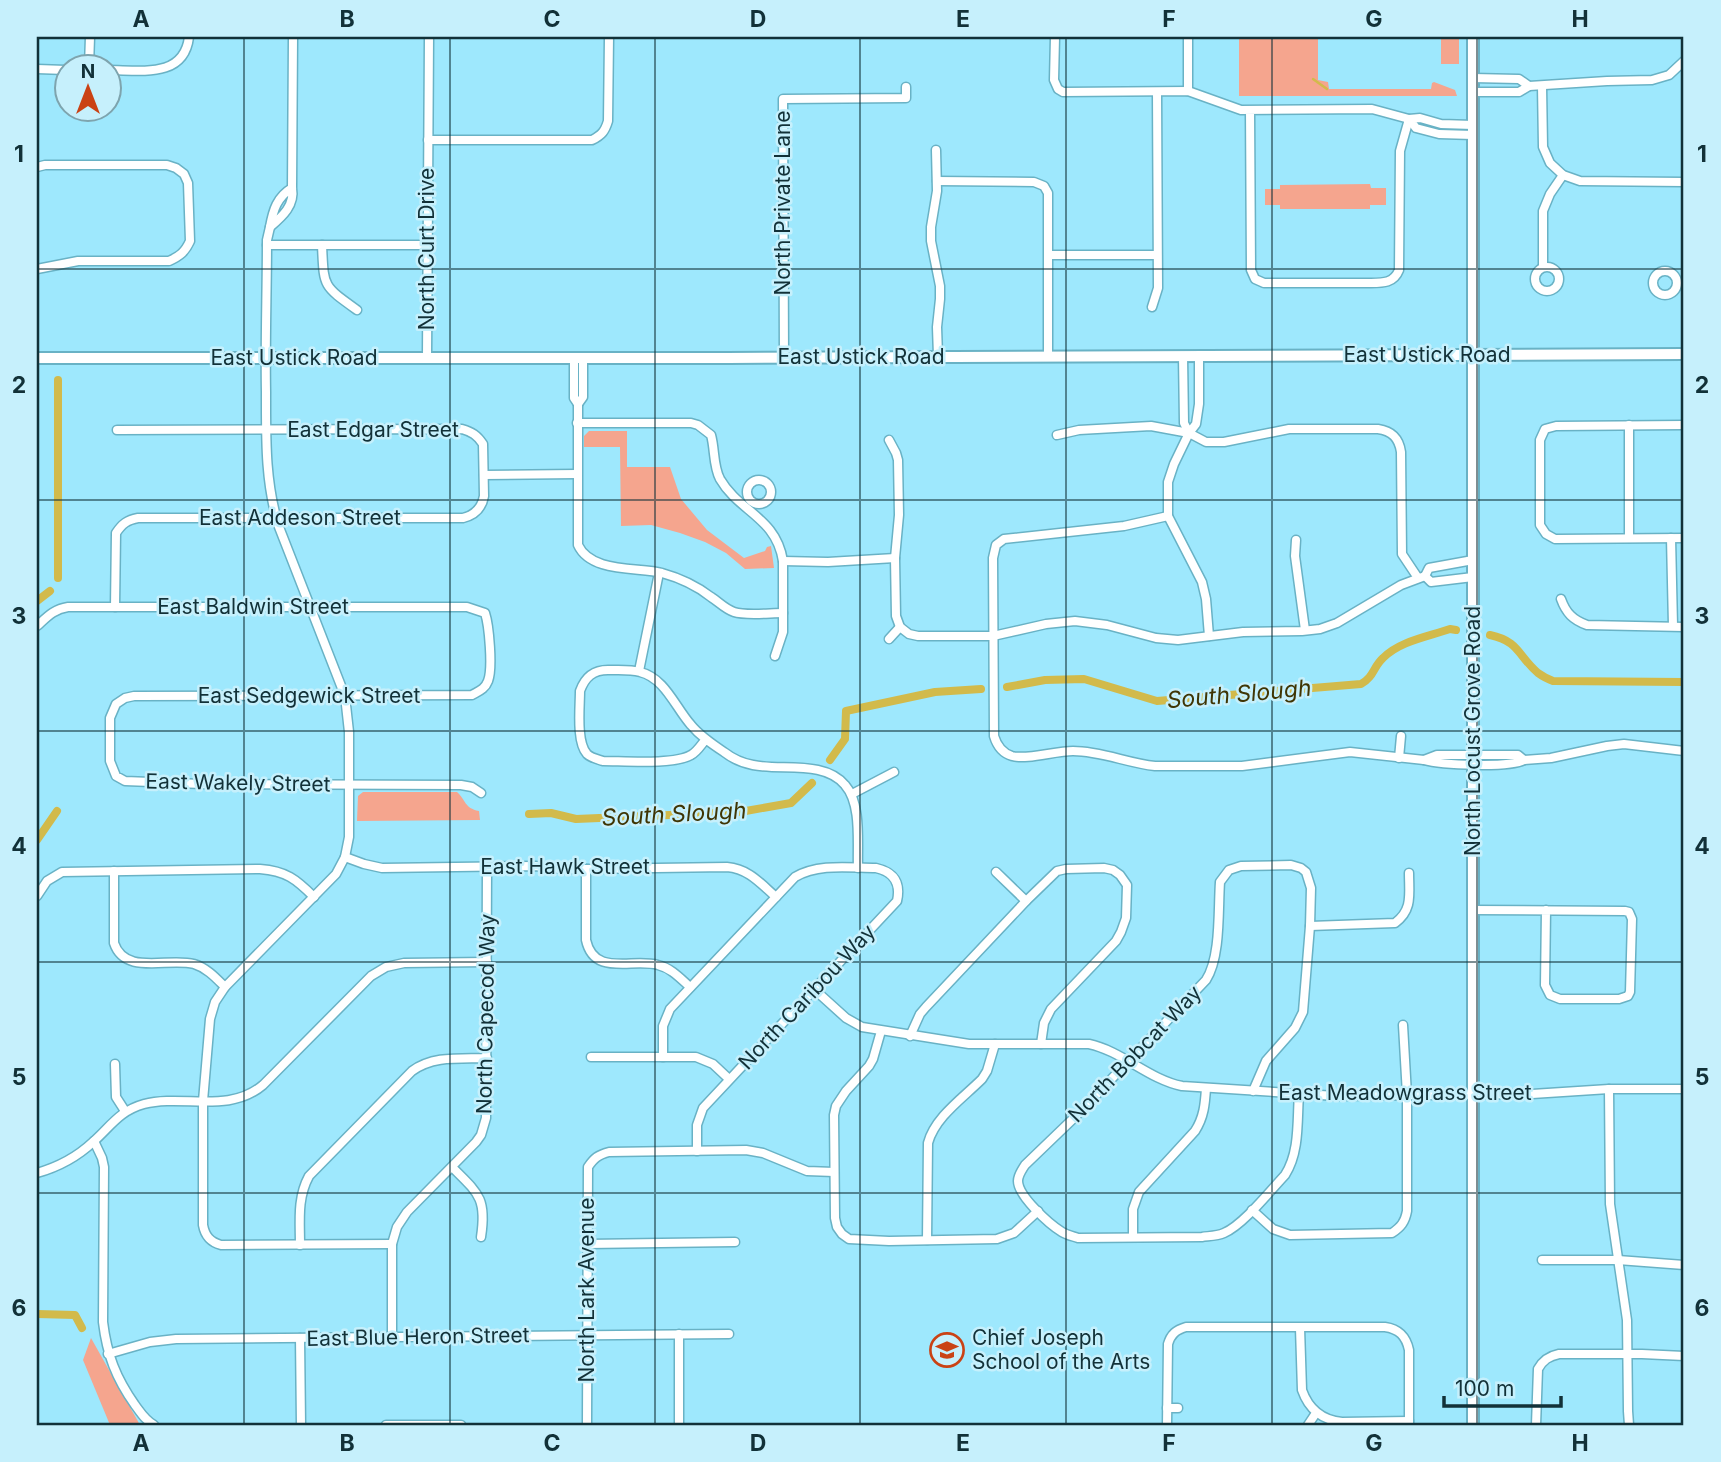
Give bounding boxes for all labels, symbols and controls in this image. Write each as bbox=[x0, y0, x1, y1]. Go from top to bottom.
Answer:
text: A bbox=[132, 5, 150, 33]
text: B bbox=[339, 5, 355, 33]
text: C bbox=[543, 5, 561, 33]
text: D bbox=[750, 5, 766, 33]
text: E bbox=[956, 5, 970, 33]
text: F bbox=[1162, 5, 1176, 33]
text: G bbox=[1365, 5, 1383, 33]
text: H bbox=[1571, 5, 1589, 33]
north arrow bbox=[52, 52, 122, 122]
text: N bbox=[81, 60, 95, 83]
street label: North Private Lane bbox=[770, 110, 795, 296]
text: 1 bbox=[14, 140, 24, 168]
text: 1 bbox=[1697, 140, 1707, 168]
street label: North Curt Drive bbox=[414, 168, 439, 330]
street label: East Ustick Road bbox=[1343, 342, 1511, 367]
street label: East Ustick Road bbox=[777, 344, 945, 369]
street label: East Ustick Road bbox=[210, 345, 378, 370]
text: 2 bbox=[12, 371, 26, 399]
text: 2 bbox=[1695, 371, 1709, 399]
street label: East Edgar Street bbox=[287, 417, 459, 442]
street label: East Addeson Street bbox=[199, 505, 401, 530]
street label: East Baldwin Street bbox=[157, 594, 349, 619]
text: 3 bbox=[12, 602, 26, 630]
text: 3 bbox=[1695, 602, 1709, 630]
street label: North Locust Grove Road bbox=[1460, 606, 1485, 856]
water label: South Slough bbox=[1165, 674, 1313, 714]
street label: East Sedgewick Street bbox=[198, 683, 420, 708]
street label: East Wakely Street bbox=[145, 768, 331, 797]
water label: South Slough bbox=[601, 796, 747, 832]
text: 4 bbox=[11, 832, 27, 860]
text: 4 bbox=[1694, 832, 1710, 860]
street label: East Hawk Street bbox=[480, 854, 650, 879]
street label: North Capecod Way bbox=[471, 913, 500, 1114]
street label: North Caribou Way bbox=[733, 919, 880, 1074]
street label: North Bobcat Way bbox=[1063, 980, 1207, 1127]
text: 5 bbox=[12, 1063, 26, 1091]
text: 5 bbox=[1695, 1063, 1709, 1091]
street label: East Meadowgrass Street bbox=[1278, 1080, 1532, 1105]
street label: North Lark Avenue bbox=[574, 1198, 599, 1382]
text: 6 bbox=[12, 1294, 26, 1322]
text: 6 bbox=[1695, 1294, 1709, 1322]
street label: East Blue Heron Street bbox=[306, 1322, 530, 1351]
place label: Chief Joseph School of the Arts bbox=[972, 1325, 1150, 1374]
school or university icon: Chief Joseph School of the Arts bbox=[928, 1331, 966, 1369]
scale bar bbox=[1444, 1364, 1562, 1408]
text: 100 m bbox=[1455, 1376, 1514, 1401]
text: A bbox=[132, 1429, 150, 1457]
text: B bbox=[339, 1429, 355, 1457]
text: C bbox=[543, 1429, 561, 1457]
text: D bbox=[750, 1429, 766, 1457]
text: E bbox=[956, 1429, 970, 1457]
text: F bbox=[1162, 1429, 1176, 1457]
text: G bbox=[1365, 1429, 1383, 1457]
text: H bbox=[1571, 1429, 1589, 1457]

